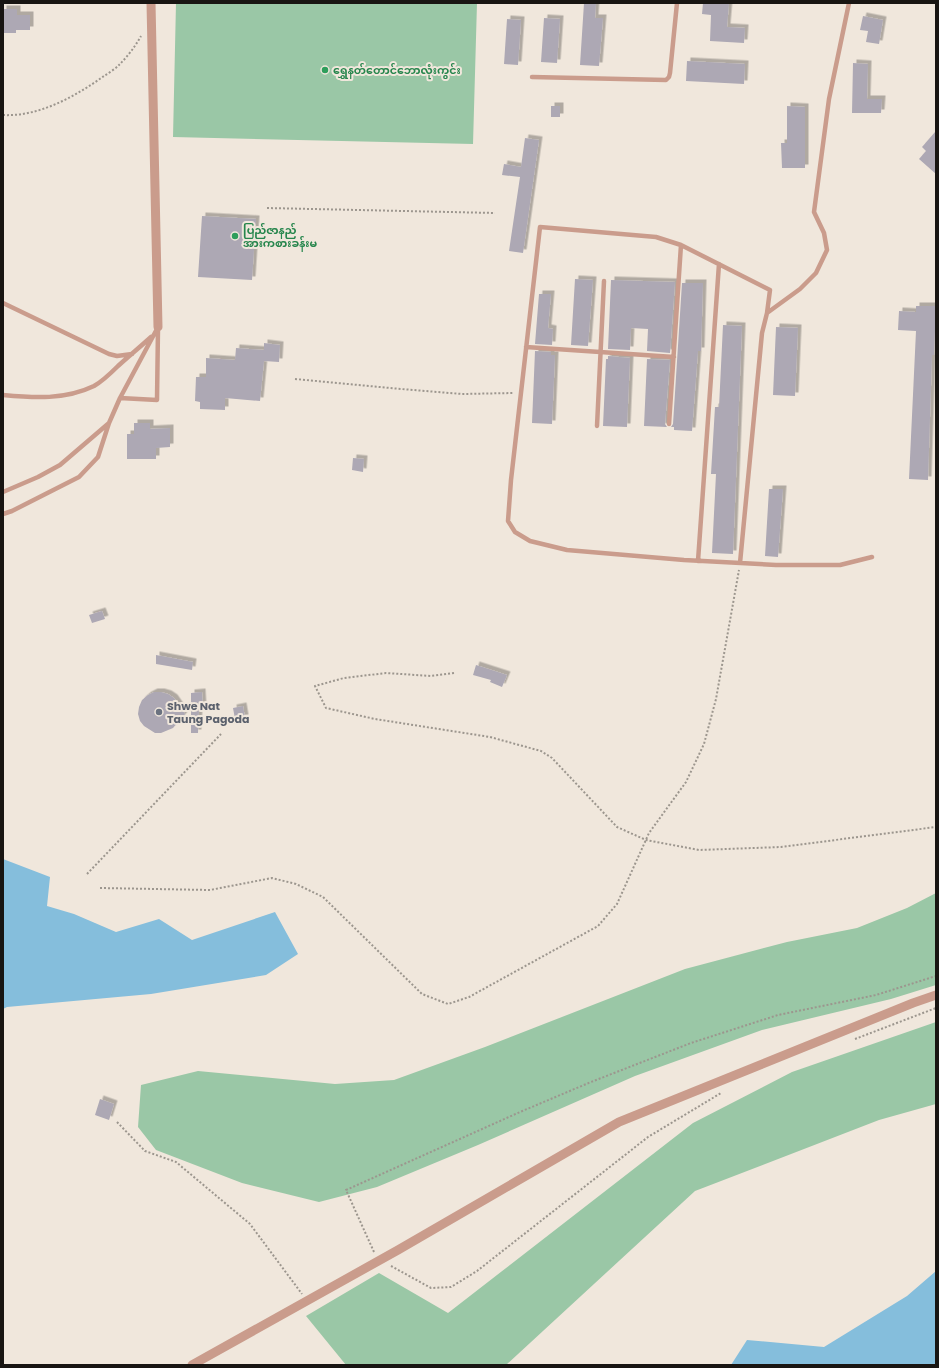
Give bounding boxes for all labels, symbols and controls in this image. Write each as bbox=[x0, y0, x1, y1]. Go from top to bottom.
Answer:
place label: ရွှေနတ်တောင်ဘောလုံးကွင်း bbox=[333, 62, 461, 80]
marker: ရွှေနတ်တောင်ဘောလုံးကွင်း bbox=[320, 65, 330, 75]
place label: ပြည်ဇာနည် အားကစားခန်းမ bbox=[243, 222, 318, 252]
marker: ပြည်ဇာနည် အားကစားခန်းမ bbox=[230, 231, 240, 241]
place label: Shwe Nat Taung Pagoda bbox=[167, 698, 249, 727]
marker: Shwe Nat Taung Pagoda bbox=[154, 707, 164, 717]

